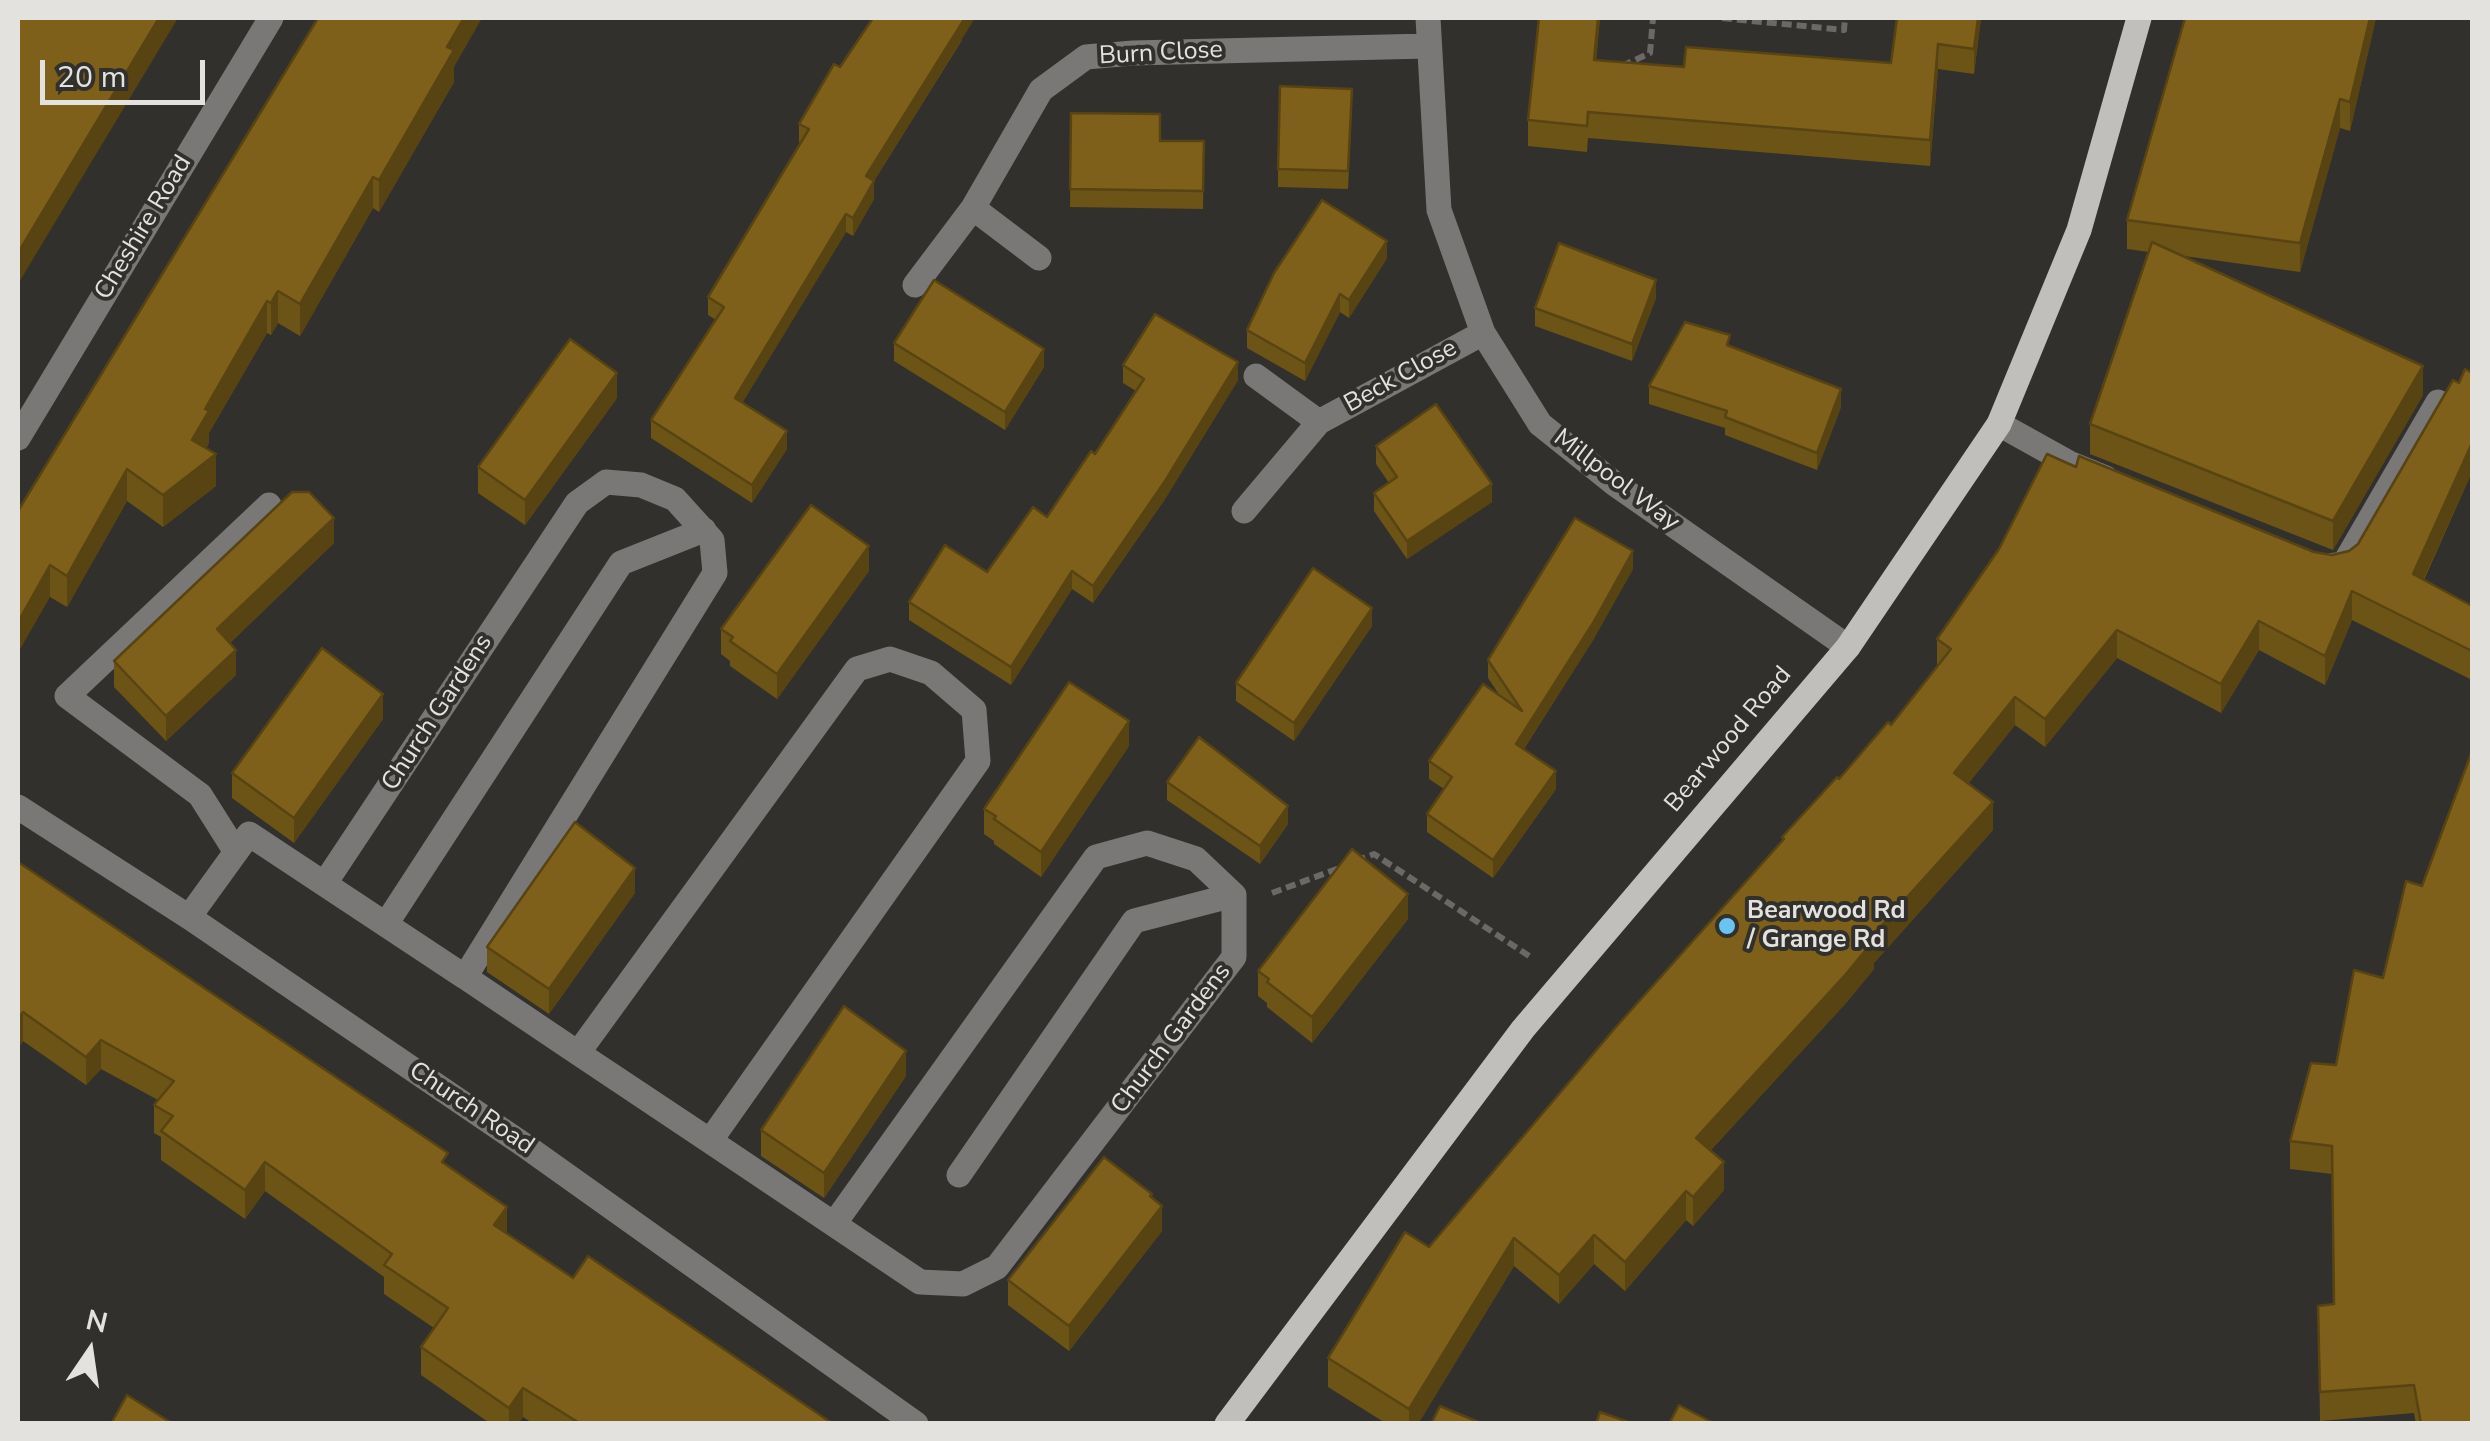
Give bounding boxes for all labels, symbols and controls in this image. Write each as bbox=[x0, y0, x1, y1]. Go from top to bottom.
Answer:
street label: Burn Close bbox=[1098, 36, 1224, 72]
scale bar bbox=[45, 40, 210, 102]
text: 20 m bbox=[57, 57, 126, 98]
street label: Cheshire Road bbox=[89, 150, 199, 306]
street label: Beck Close bbox=[1339, 334, 1463, 420]
street label: Millpool Way bbox=[1547, 424, 1685, 538]
street label: Church Gardens bbox=[376, 629, 500, 797]
street label: Bearwood Road bbox=[1659, 661, 1799, 819]
place label: Bearwood Rd / Grange Rd bbox=[1747, 897, 1905, 956]
marker: Bearwood Rd / Grange Rd bbox=[1716, 915, 1738, 937]
street label: Church Gardens bbox=[1106, 958, 1238, 1120]
street label: Church Road bbox=[403, 1056, 539, 1162]
north arrow bbox=[40, 1301, 140, 1401]
text: N bbox=[82, 1301, 111, 1343]

